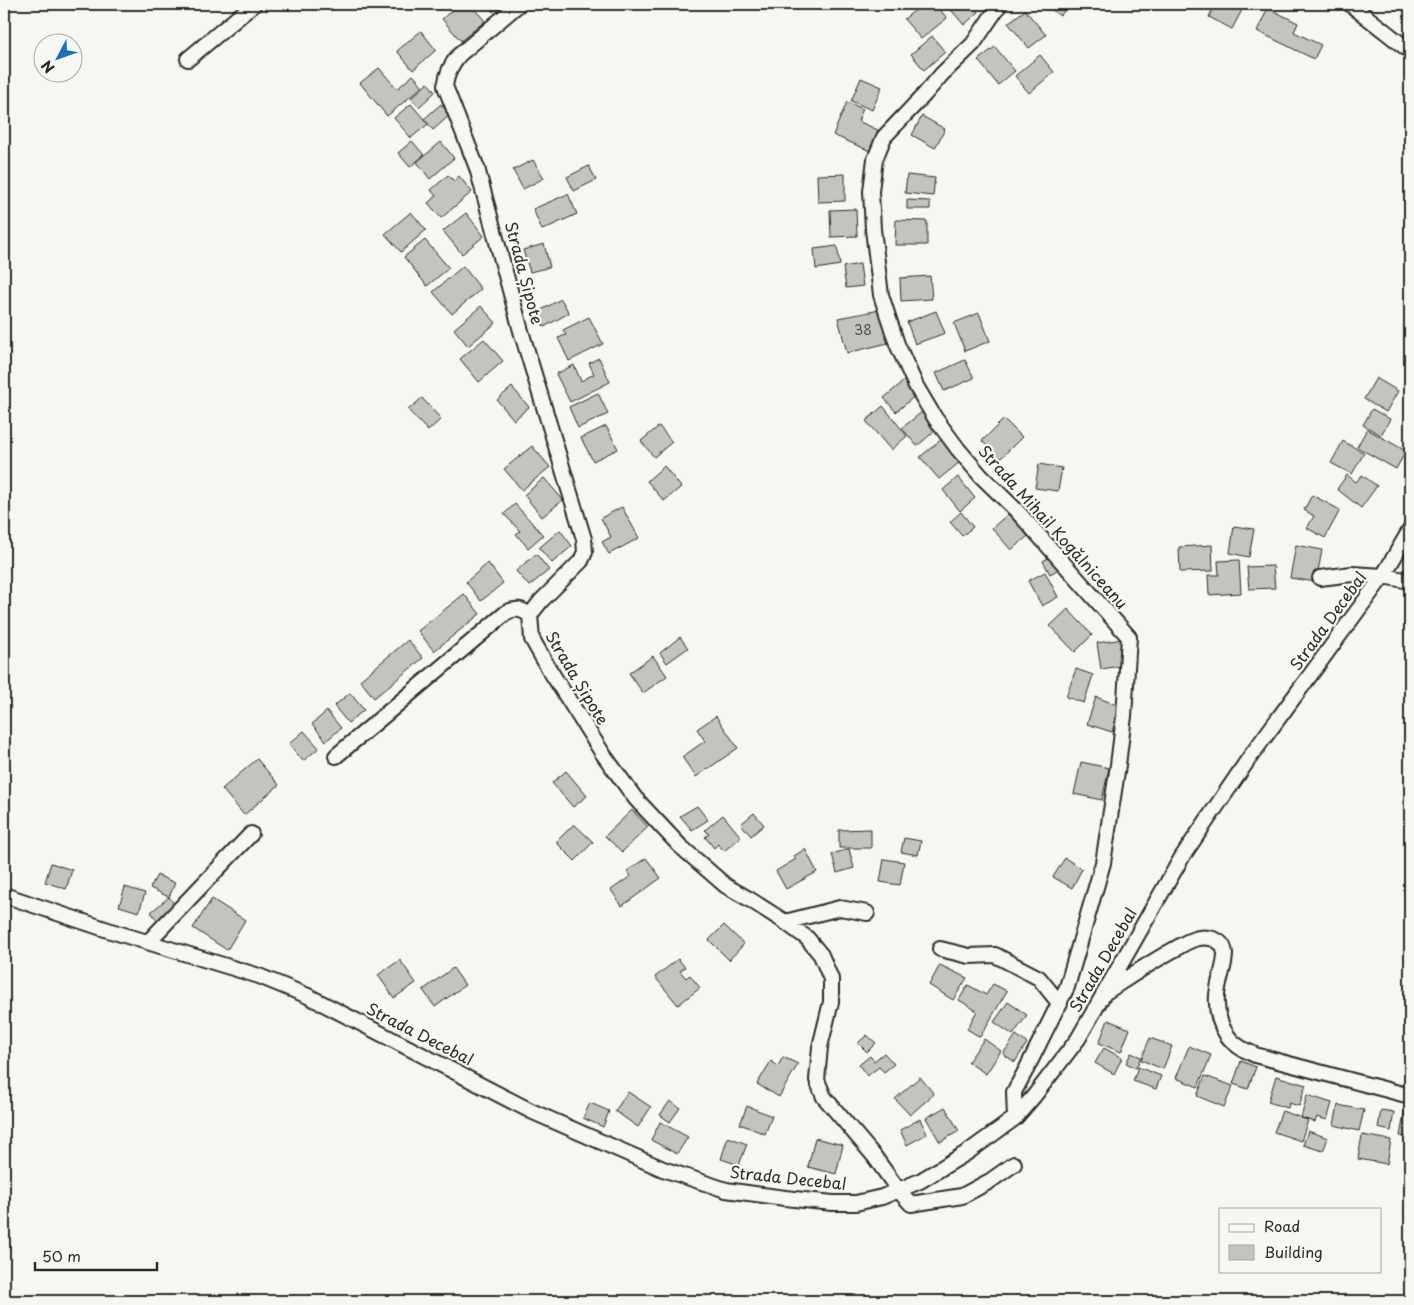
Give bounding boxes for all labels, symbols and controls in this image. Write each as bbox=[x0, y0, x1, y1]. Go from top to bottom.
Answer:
north arrow bbox=[32, 32, 82, 82]
text: N bbox=[36, 56, 59, 78]
street label: Strada Șipote bbox=[500, 219, 550, 327]
house number: 38 bbox=[854, 319, 872, 340]
street label: Strada Mihail Kogălniceanu bbox=[973, 439, 1134, 614]
street label: Strada Decebal bbox=[1283, 566, 1371, 675]
street label: Strada Șipote bbox=[540, 626, 615, 729]
street label: Strada Decebal bbox=[1062, 903, 1142, 1016]
street label: Strada Decebal bbox=[363, 996, 478, 1070]
street label: Strada Decebal bbox=[729, 1159, 848, 1195]
legend bbox=[1219, 1208, 1382, 1272]
text: Road bbox=[1264, 1214, 1300, 1237]
scale bar bbox=[35, 1240, 158, 1272]
text: Building bbox=[1264, 1240, 1323, 1263]
text: 50 m bbox=[42, 1244, 81, 1267]

